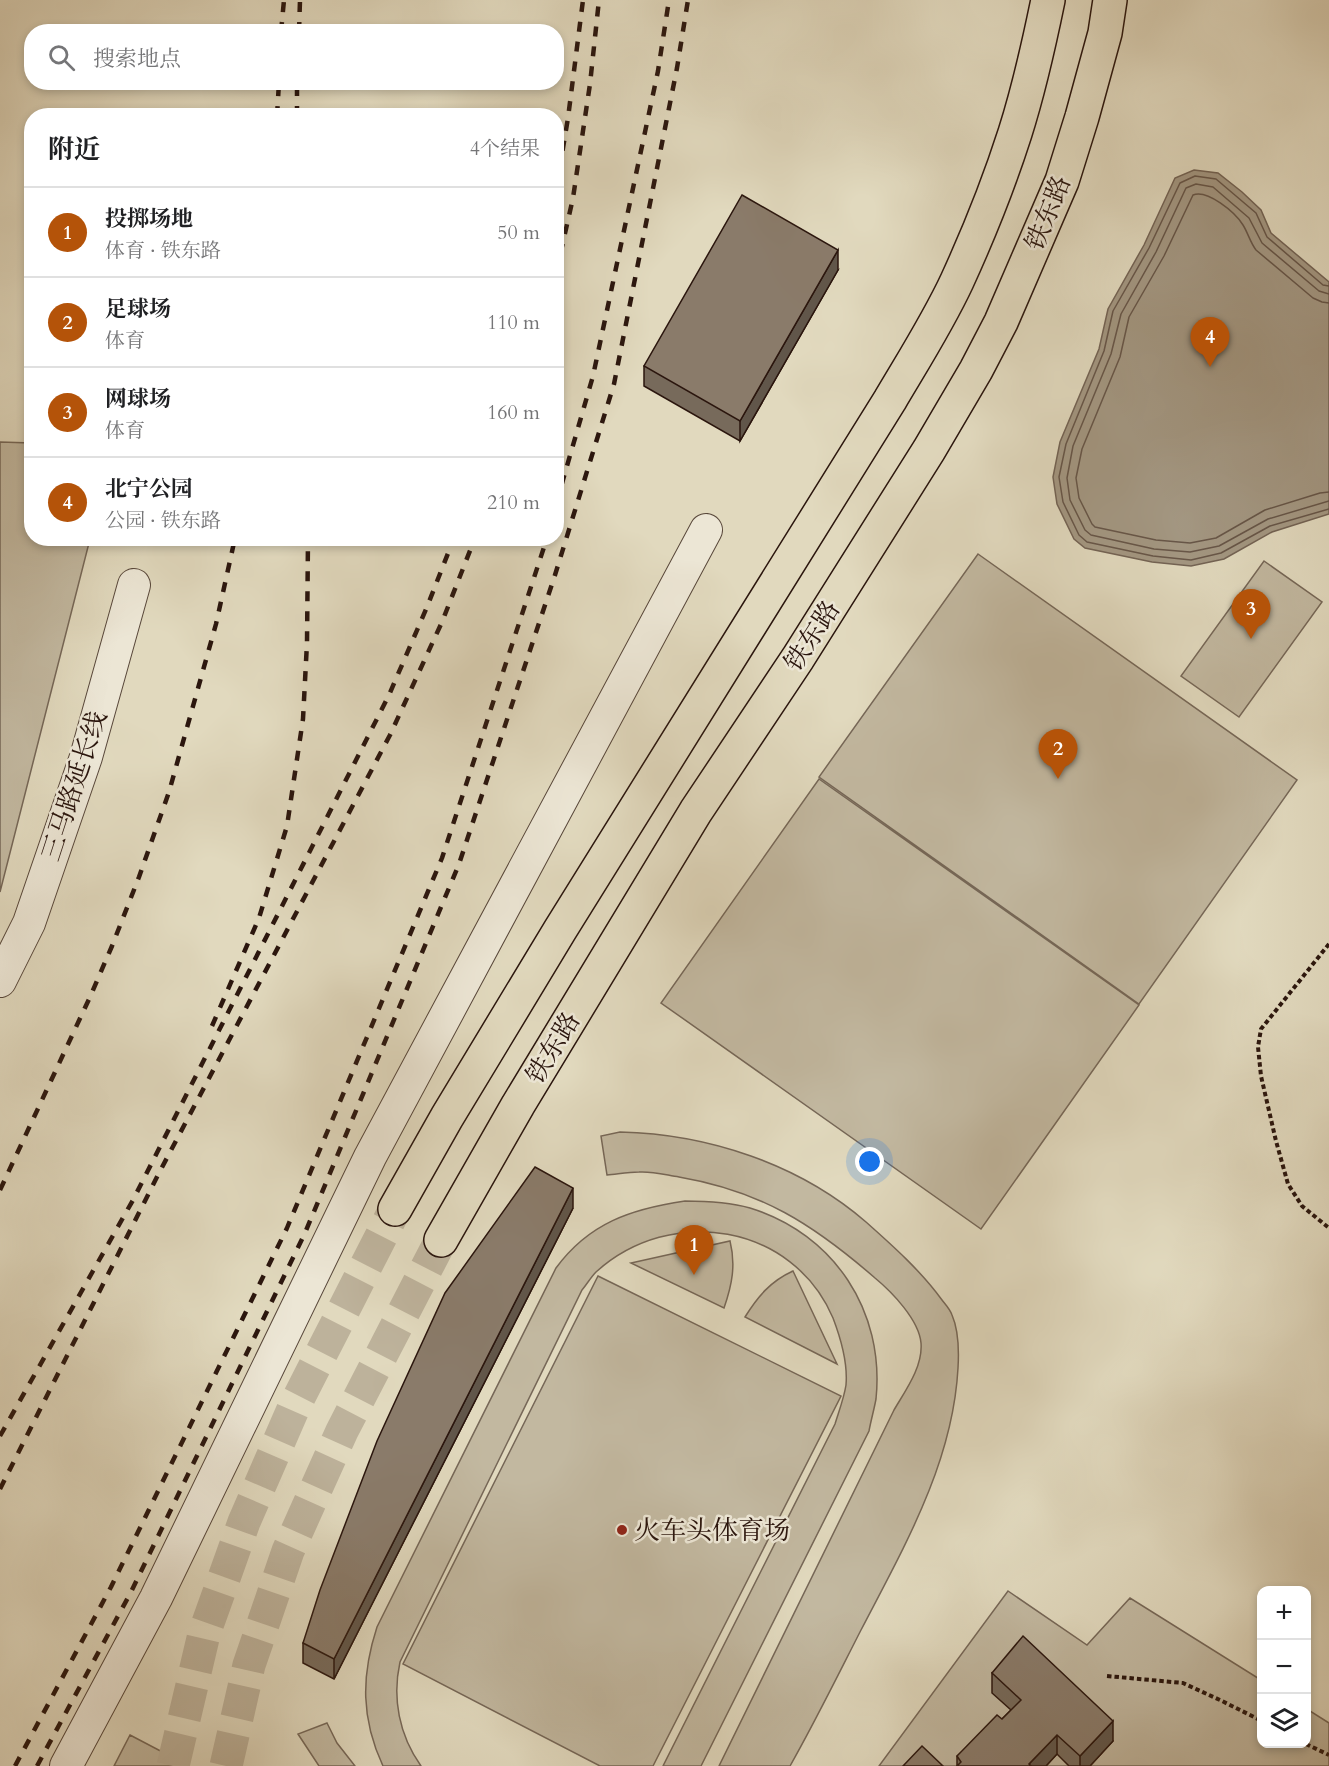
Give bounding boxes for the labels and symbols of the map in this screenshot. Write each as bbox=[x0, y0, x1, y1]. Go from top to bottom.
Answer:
street label: 铁东路 bbox=[1017, 170, 1079, 256]
pin: 4 bbox=[1190, 318, 1230, 367]
pin: 3 bbox=[1232, 590, 1270, 639]
street label: 铁东路 bbox=[776, 594, 848, 678]
street label: 三马路延长线 bbox=[33, 706, 115, 866]
pin: 2 bbox=[1038, 730, 1078, 779]
street label: 铁东路 bbox=[518, 1006, 588, 1090]
your location bbox=[855, 1147, 884, 1176]
pin: 1 bbox=[674, 1226, 714, 1275]
place label: 火车头体育场 bbox=[634, 1513, 790, 1548]
marker: 火车头体育场 bbox=[615, 1523, 629, 1537]

